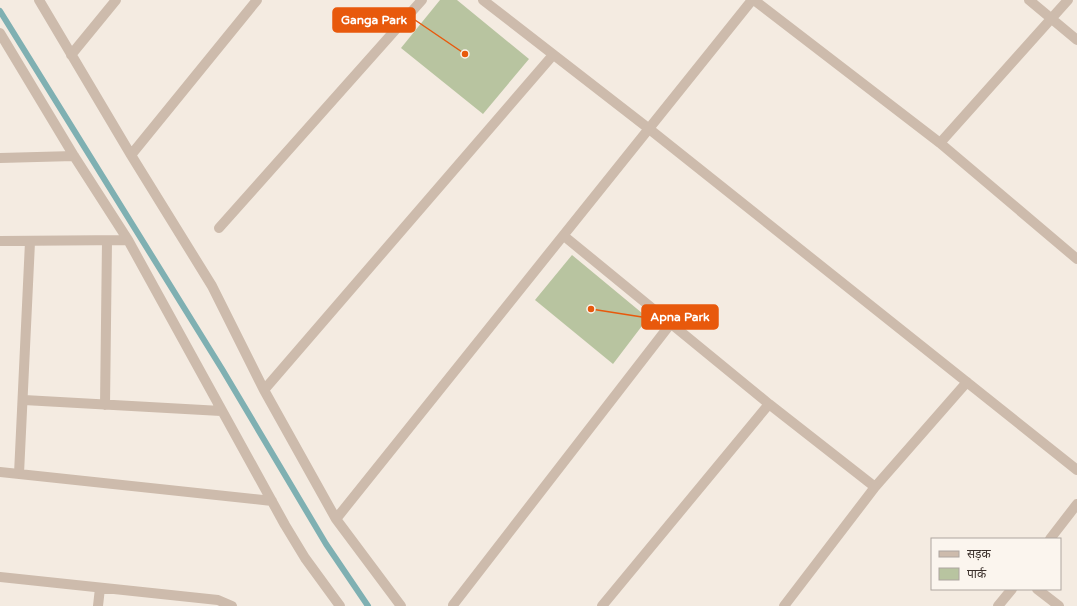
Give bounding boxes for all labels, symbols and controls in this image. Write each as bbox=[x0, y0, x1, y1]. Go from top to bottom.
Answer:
callout: Ganga Park bbox=[333, 8, 415, 32]
text: Ganga Park bbox=[341, 13, 408, 28]
callout: Apna Park bbox=[642, 305, 718, 329]
text: Apna Park bbox=[650, 310, 710, 325]
legend bbox=[931, 538, 1061, 590]
text: सड़क bbox=[967, 547, 992, 561]
text: पार्क bbox=[967, 567, 987, 581]

